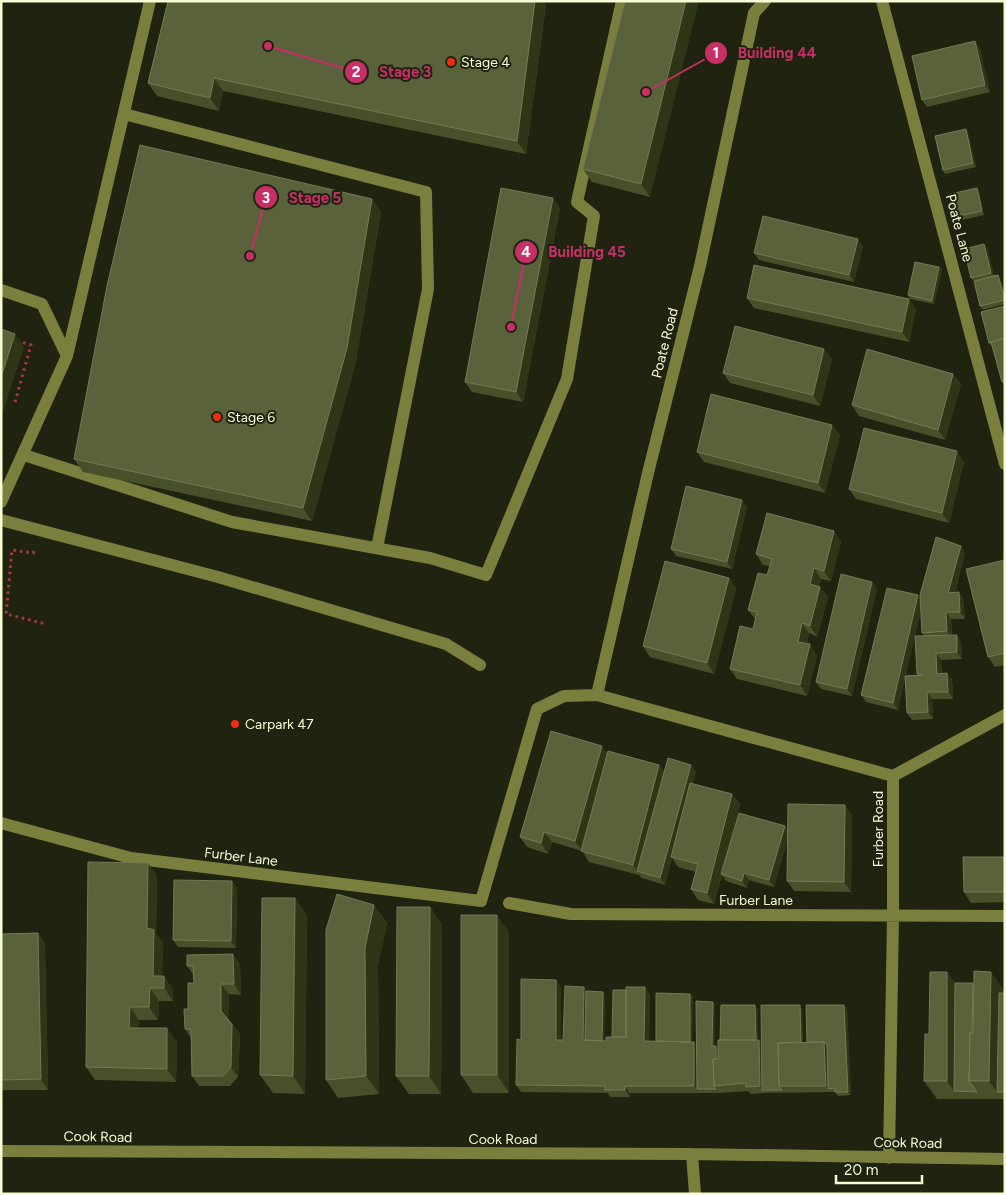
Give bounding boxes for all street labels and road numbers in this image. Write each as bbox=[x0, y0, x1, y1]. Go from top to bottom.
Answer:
street label: Poate Lane bbox=[942, 192, 976, 264]
street label: Poate Road bbox=[648, 306, 682, 380]
street label: Furber Road bbox=[870, 791, 887, 867]
street label: Furber Lane bbox=[203, 844, 279, 870]
street label: Furber Lane bbox=[719, 892, 793, 909]
street label: Cook Road bbox=[63, 1128, 133, 1146]
street label: Cook Road bbox=[469, 1131, 537, 1148]
street label: Cook Road bbox=[873, 1134, 943, 1152]

